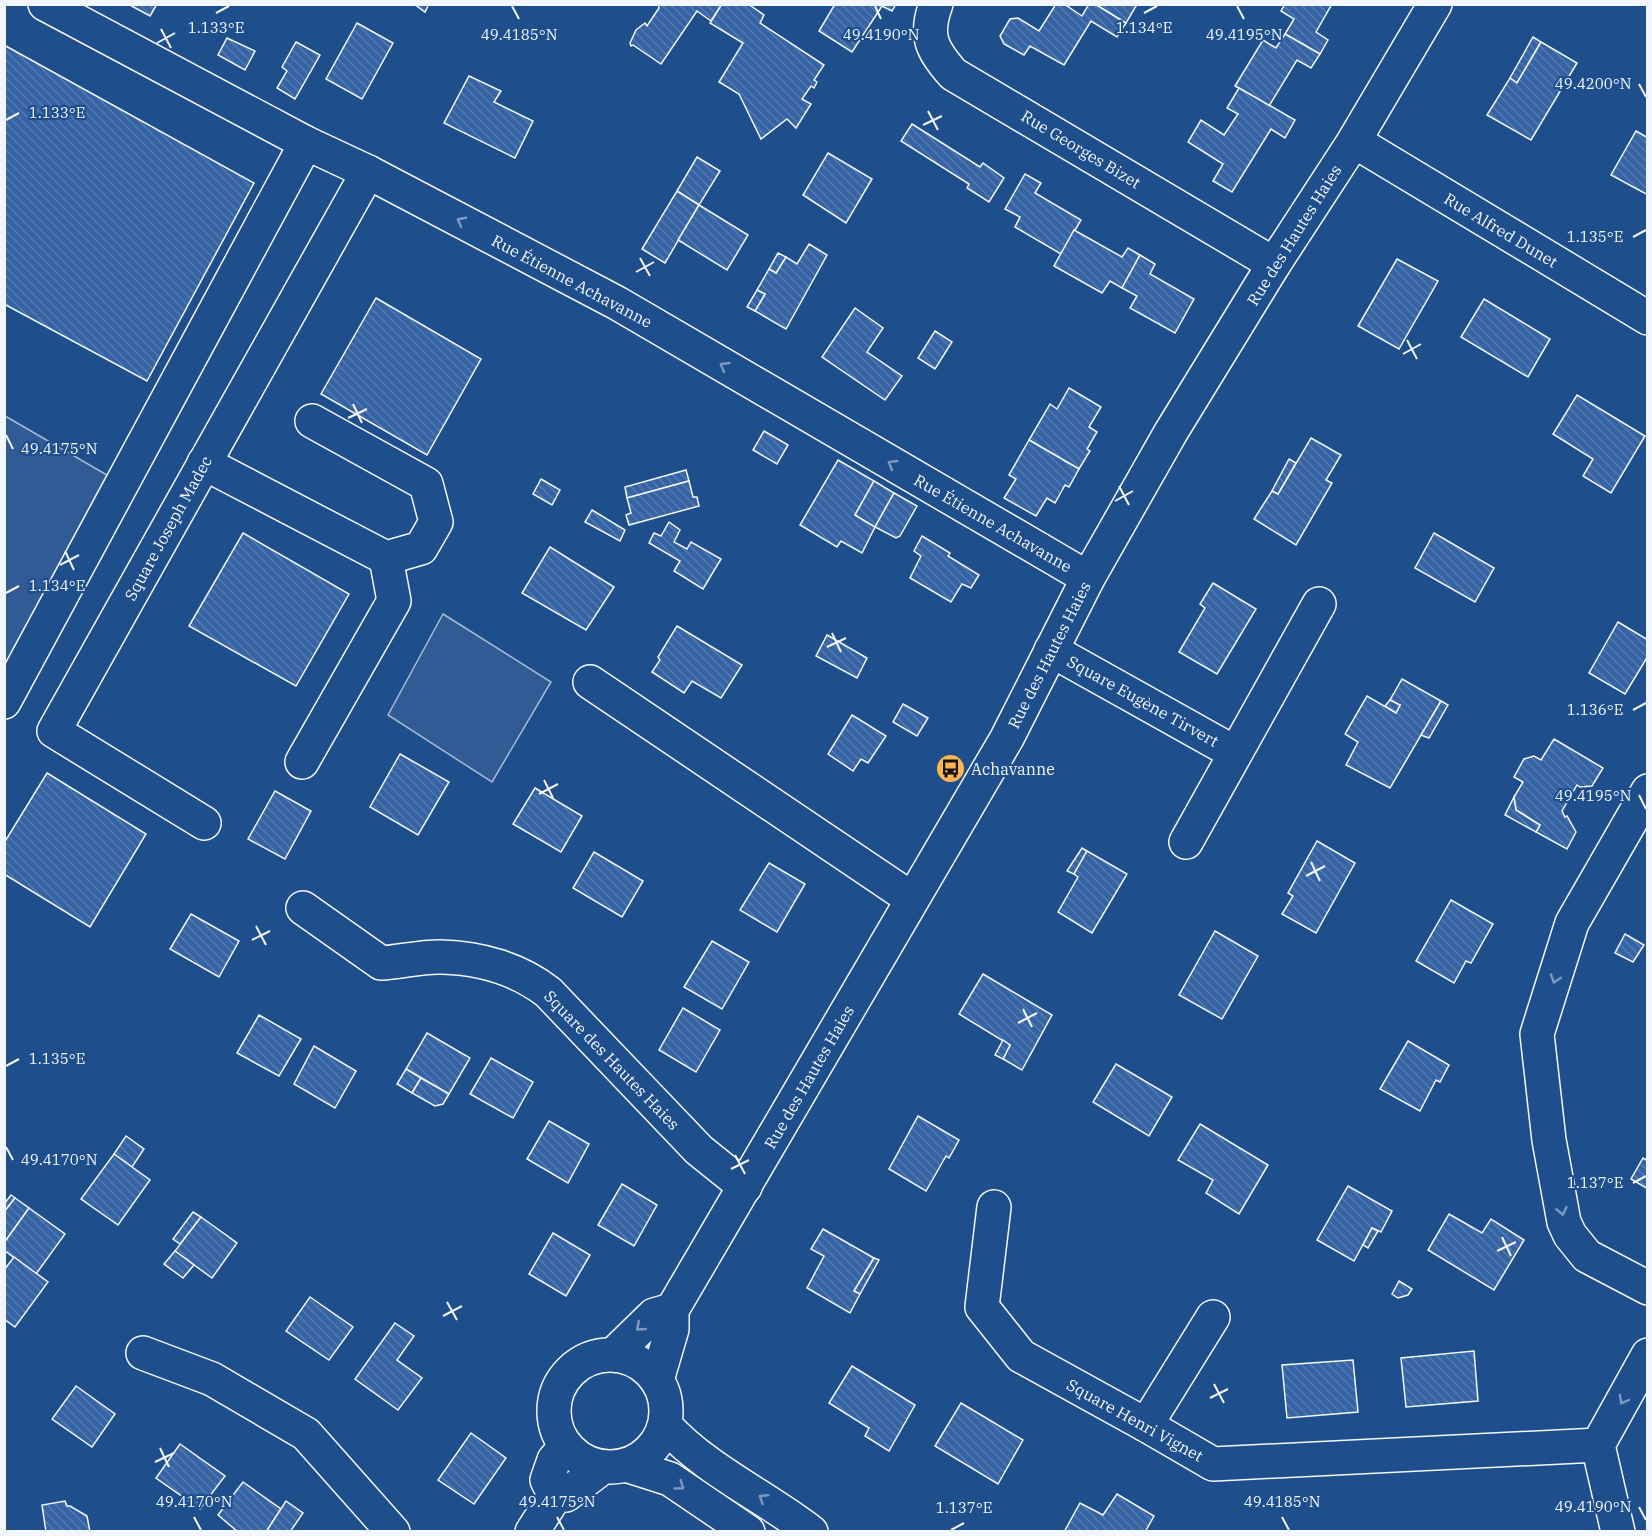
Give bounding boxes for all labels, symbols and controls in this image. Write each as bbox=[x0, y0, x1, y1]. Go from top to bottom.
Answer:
text: 1.133°E bbox=[188, 18, 244, 37]
text: 1.134°E bbox=[1116, 18, 1172, 37]
text: 49.4185°N bbox=[481, 25, 557, 44]
text: 49.4190°N bbox=[843, 25, 919, 44]
text: 49.4195°N bbox=[1206, 25, 1282, 44]
text: 49.4200°N bbox=[1555, 74, 1631, 93]
text: 1.133°E bbox=[29, 103, 85, 122]
street label: Rue Georges Bizet bbox=[1018, 105, 1145, 193]
street label: Rue des Hautes Haies bbox=[1243, 161, 1345, 309]
street label: Rue Alfred Dunet bbox=[1441, 188, 1562, 272]
one-way arrow bbox=[457, 217, 467, 228]
text: 1.135°E bbox=[1567, 227, 1623, 246]
street label: Rue Étienne Achavanne bbox=[488, 229, 656, 332]
one-way arrow bbox=[720, 361, 730, 373]
text: 49.4175°N bbox=[21, 439, 97, 458]
street label: Square Joseph Madec bbox=[120, 452, 216, 604]
one-way arrow bbox=[888, 460, 898, 471]
street label: Rue Étienne Achavanne bbox=[911, 469, 1076, 576]
text: 1.134°E bbox=[29, 576, 85, 595]
street label: Rue des Hautes Haies bbox=[1003, 578, 1095, 732]
street label: Square Eugène Tirvert bbox=[1064, 651, 1222, 751]
text: 1.136°E bbox=[1567, 700, 1623, 719]
bus stop icon: Achavanne bbox=[934, 753, 966, 785]
place label: Achavanne bbox=[971, 759, 1055, 779]
text: 49.4195°N bbox=[1555, 786, 1631, 805]
one-way arrow bbox=[1549, 973, 1562, 984]
street label: Square des Hautes Haies bbox=[540, 986, 684, 1134]
street label: Rue des Hautes Haies bbox=[760, 1002, 858, 1152]
text: 1.135°E bbox=[29, 1049, 85, 1068]
text: 49.4170°N bbox=[21, 1150, 97, 1169]
text: 1.137°E bbox=[1567, 1173, 1623, 1192]
one-way arrow bbox=[1555, 1206, 1568, 1216]
one-way arrow bbox=[636, 1320, 647, 1331]
street label: Square Henri Vignet bbox=[1063, 1374, 1207, 1466]
one-way arrow bbox=[1619, 1394, 1630, 1404]
one-way arrow bbox=[673, 1479, 684, 1490]
text: 49.4170°N bbox=[156, 1492, 232, 1511]
text: 49.4175°N bbox=[519, 1492, 595, 1511]
text: 49.4185°N bbox=[1244, 1492, 1320, 1511]
one-way arrow bbox=[758, 1495, 769, 1506]
text: 49.4190°N bbox=[1555, 1497, 1631, 1516]
text: 1.137°E bbox=[936, 1498, 992, 1517]

